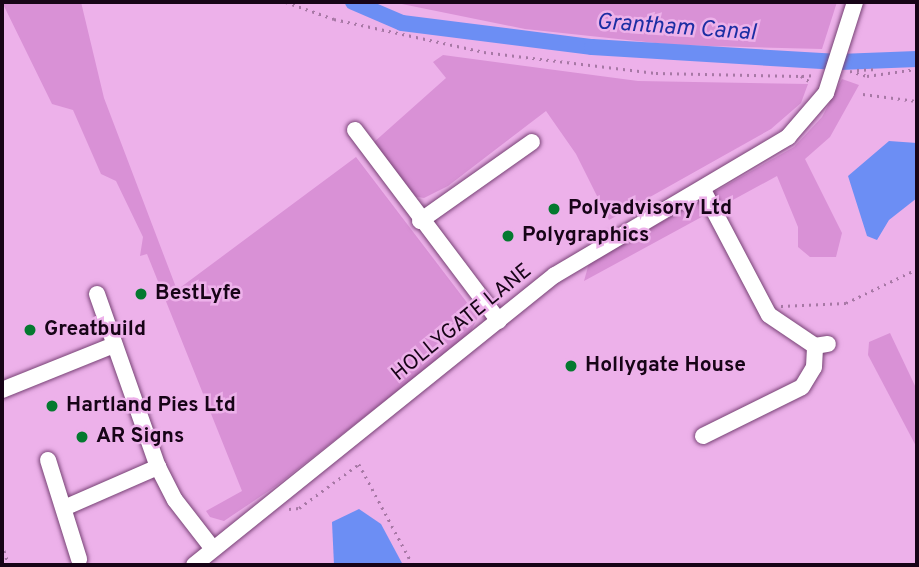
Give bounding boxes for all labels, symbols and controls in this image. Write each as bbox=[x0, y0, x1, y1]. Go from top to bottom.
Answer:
water label: Grantham Canal bbox=[595, 10, 757, 48]
place label: Polyadvisory Ltd bbox=[568, 196, 732, 222]
marker: Polyadvisory Ltd bbox=[546, 201, 562, 217]
place label: Polygraphics bbox=[522, 223, 649, 249]
marker: Polygraphics bbox=[500, 228, 516, 244]
street label: HOLLYGATE LANE bbox=[387, 259, 537, 387]
place label: BestLyfe bbox=[155, 281, 241, 307]
marker: BestLyfe bbox=[133, 286, 149, 302]
place label: Greatbuild bbox=[44, 317, 146, 343]
marker: Greatbuild bbox=[22, 322, 38, 338]
place label: Hollygate House bbox=[585, 353, 746, 379]
marker: Hollygate House bbox=[563, 358, 579, 374]
place label: Hartland Pies Ltd bbox=[66, 393, 236, 419]
marker: Hartland Pies Ltd bbox=[44, 398, 60, 414]
place label: AR Signs bbox=[96, 424, 184, 450]
marker: AR Signs bbox=[74, 429, 90, 445]

